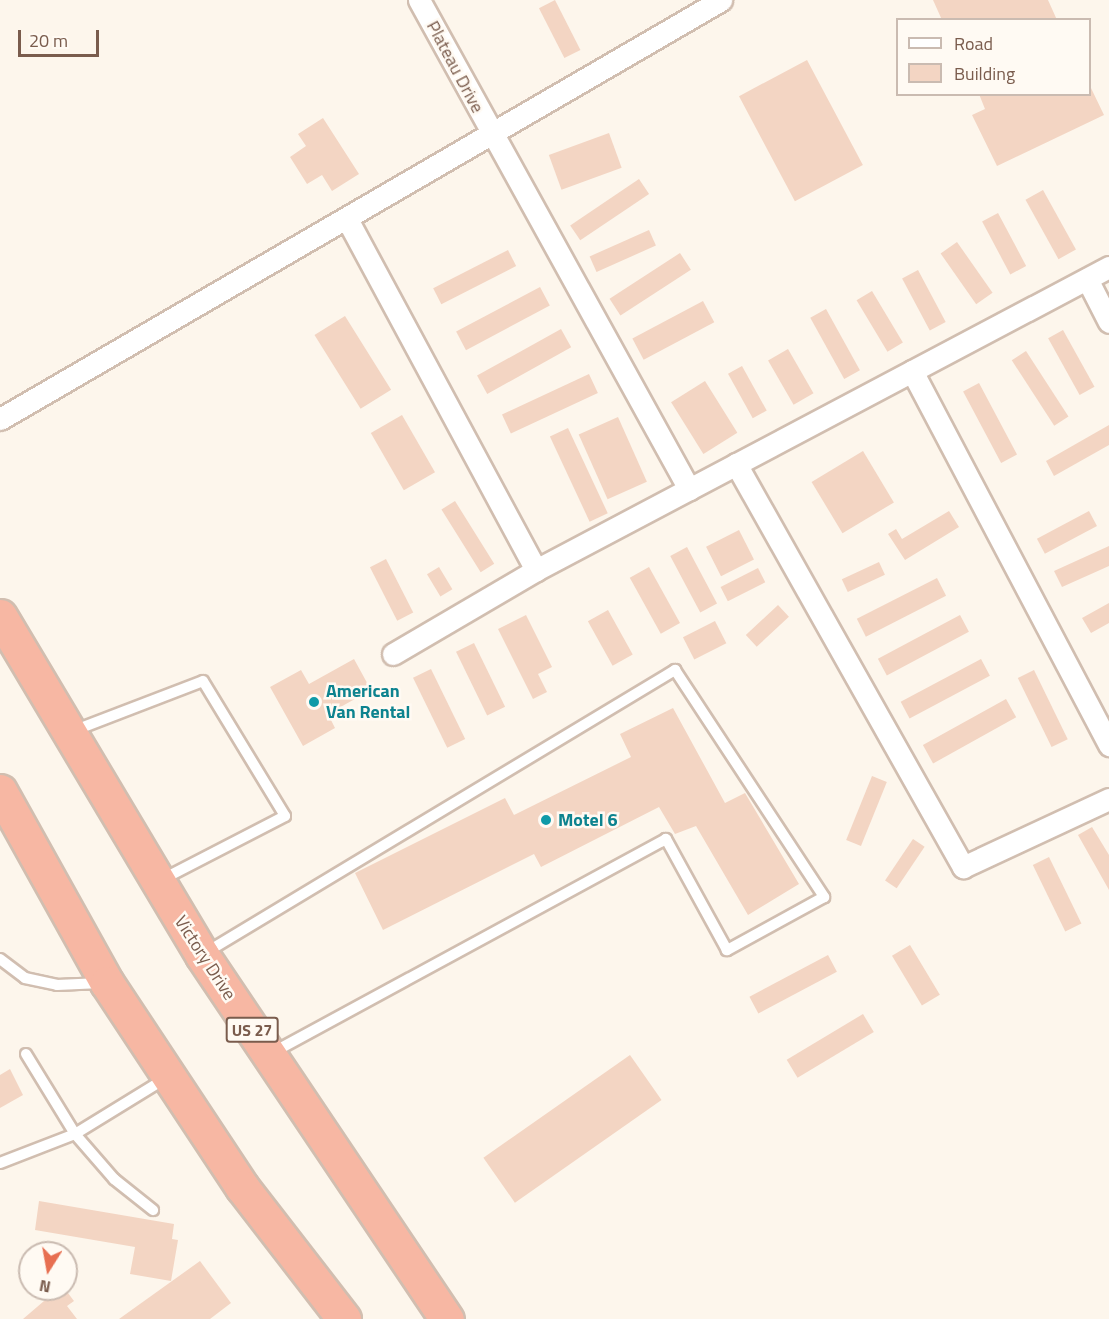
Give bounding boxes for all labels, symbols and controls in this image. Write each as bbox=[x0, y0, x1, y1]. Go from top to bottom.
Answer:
street label: Plateau Drive bbox=[422, 17, 488, 117]
scale bar bbox=[21, 18, 102, 56]
legend bbox=[896, 18, 1091, 96]
text: 20 m bbox=[29, 27, 68, 54]
text: Road bbox=[954, 30, 993, 57]
text: Building bbox=[954, 60, 1015, 87]
place label: American Van Rental bbox=[326, 681, 410, 724]
marker: American Van Rental bbox=[307, 695, 321, 709]
place label: Motel 6 bbox=[558, 809, 618, 831]
marker: Motel 6 bbox=[539, 813, 553, 827]
street label: Victory Drive bbox=[170, 912, 240, 1004]
road number: US 27 bbox=[225, 1017, 279, 1043]
north arrow bbox=[18, 1241, 78, 1301]
text: N bbox=[37, 1274, 53, 1300]

